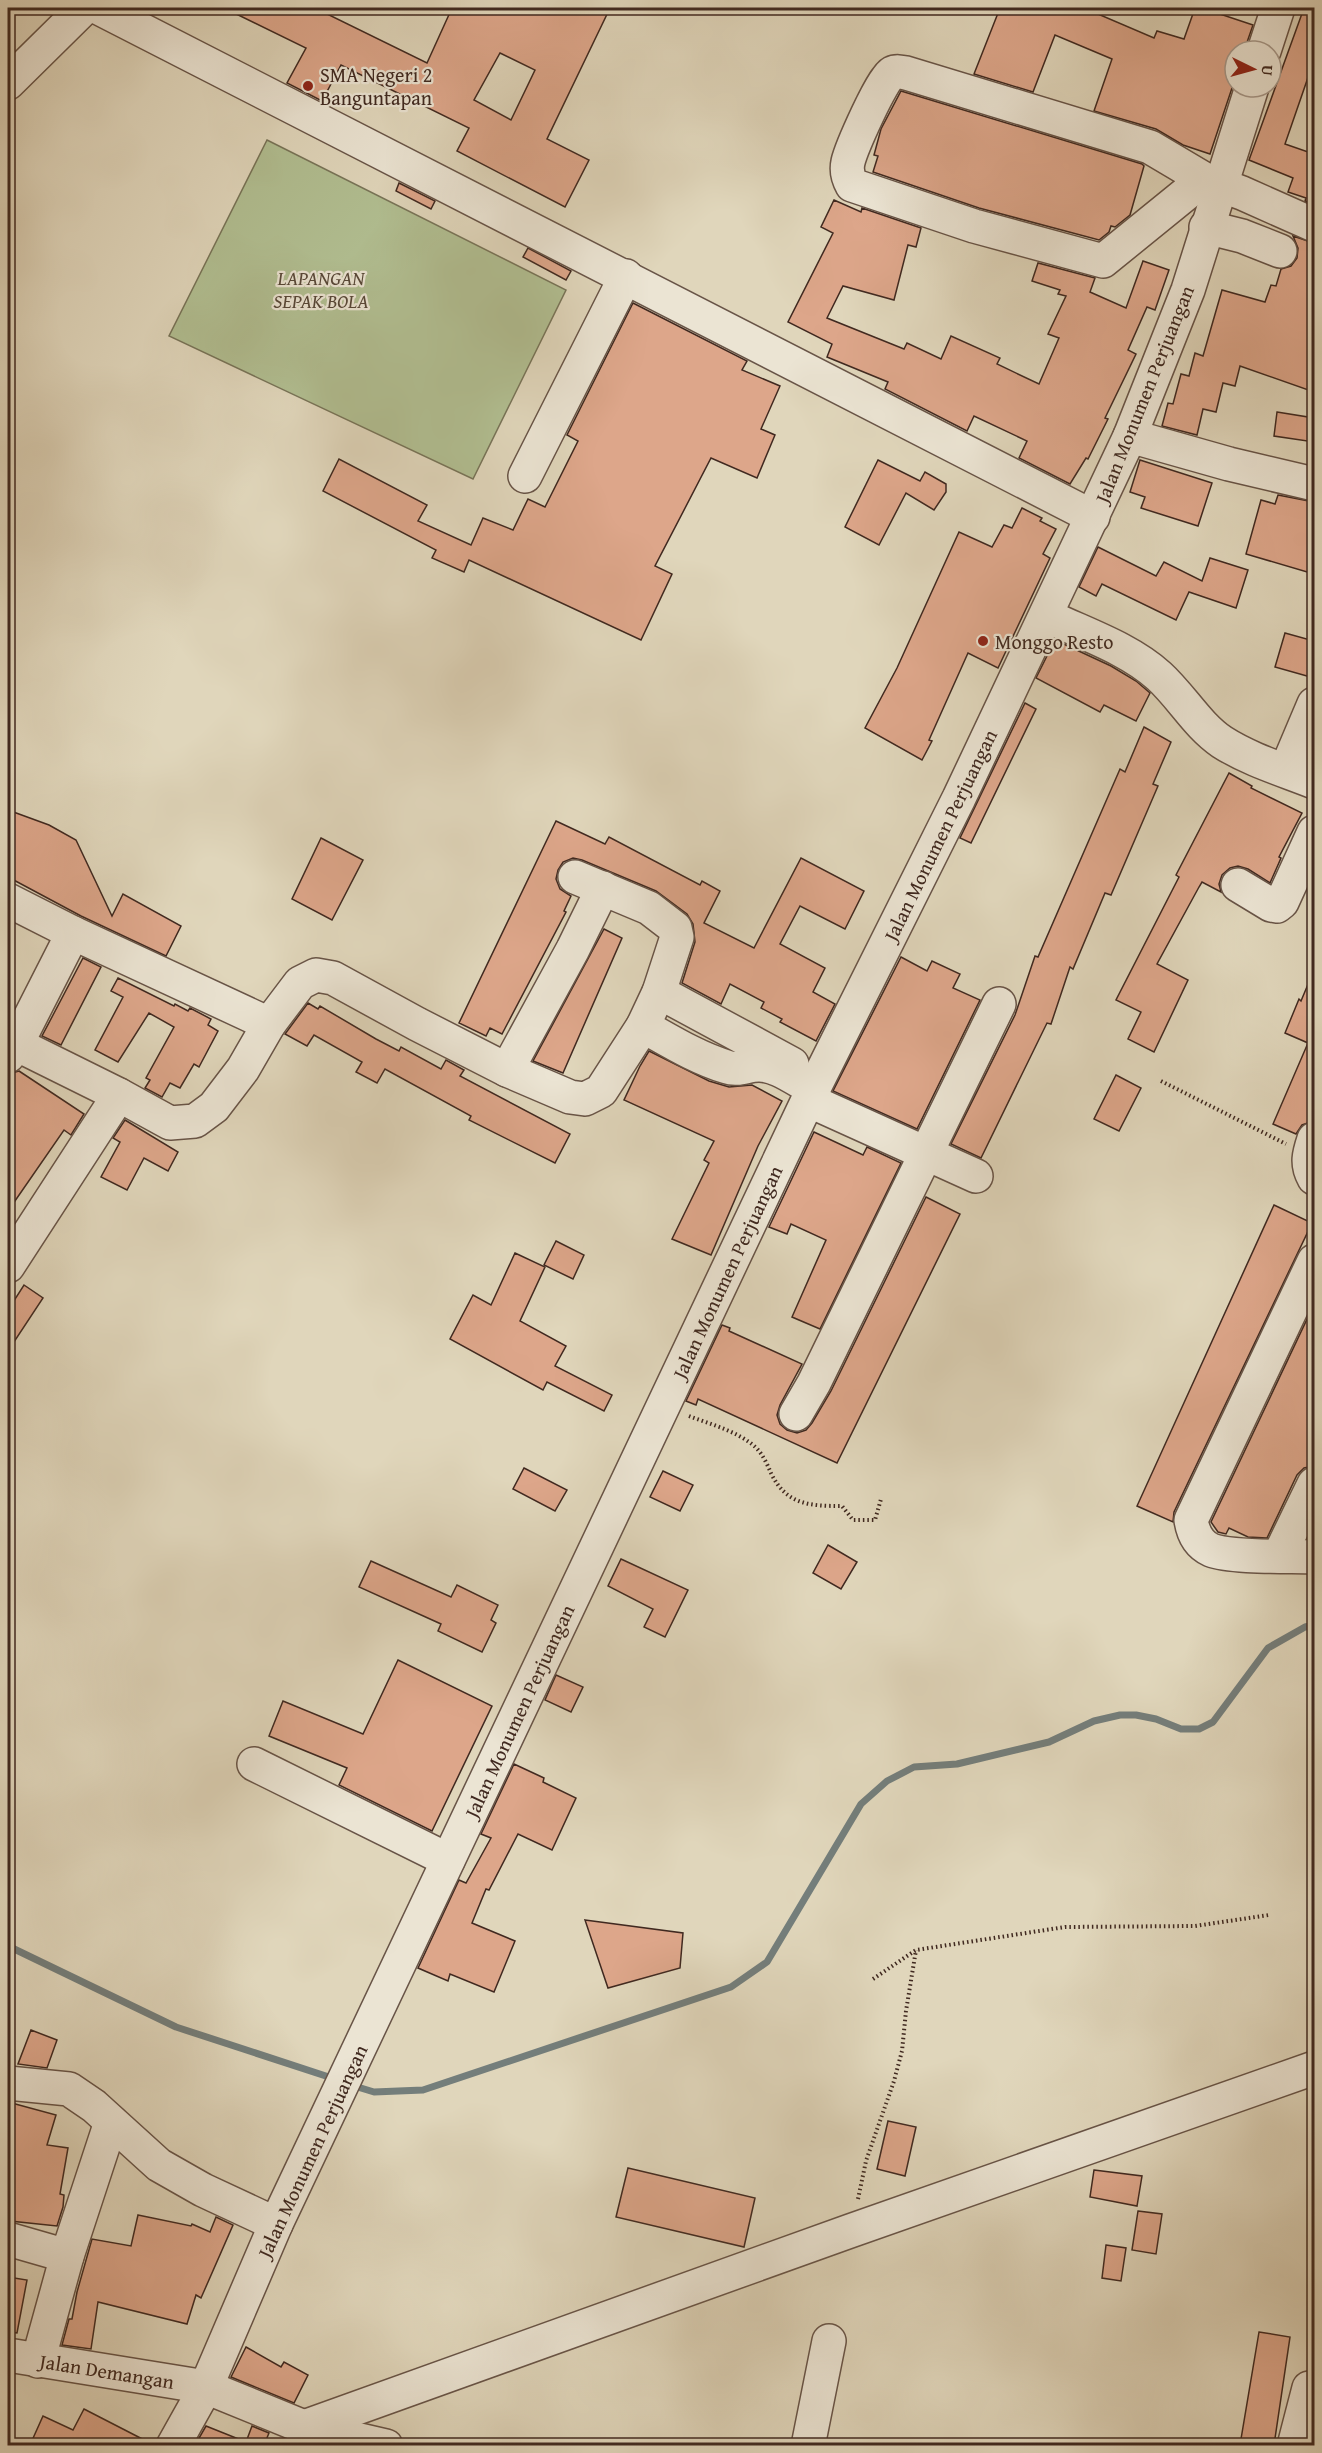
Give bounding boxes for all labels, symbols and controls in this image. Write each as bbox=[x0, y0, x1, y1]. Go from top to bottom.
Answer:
north arrow bbox=[1223, 39, 1283, 99]
place label: SMA Negeri 2 Banguntapan bbox=[320, 60, 432, 112]
text: U bbox=[1255, 64, 1280, 77]
marker: SMA Negeri 2 Banguntapan bbox=[301, 79, 315, 93]
park label: LAPANGAN SEPAK BOLA bbox=[273, 263, 369, 315]
street label: Jalan Monumen Perjuangan bbox=[1086, 281, 1201, 510]
place label: Monggo Resto bbox=[995, 627, 1113, 656]
marker: Monggo Resto bbox=[976, 634, 990, 648]
street label: Jalan Monumen Perjuangan bbox=[875, 724, 1004, 948]
street label: Jalan Monumen Perjuangan bbox=[663, 1161, 789, 1386]
street label: Jalan Monumen Perjuangan bbox=[455, 1600, 581, 1825]
street label: Jalan Monumen Perjuangan bbox=[248, 2040, 374, 2265]
street label: Jalan Demangan bbox=[35, 2346, 176, 2396]

